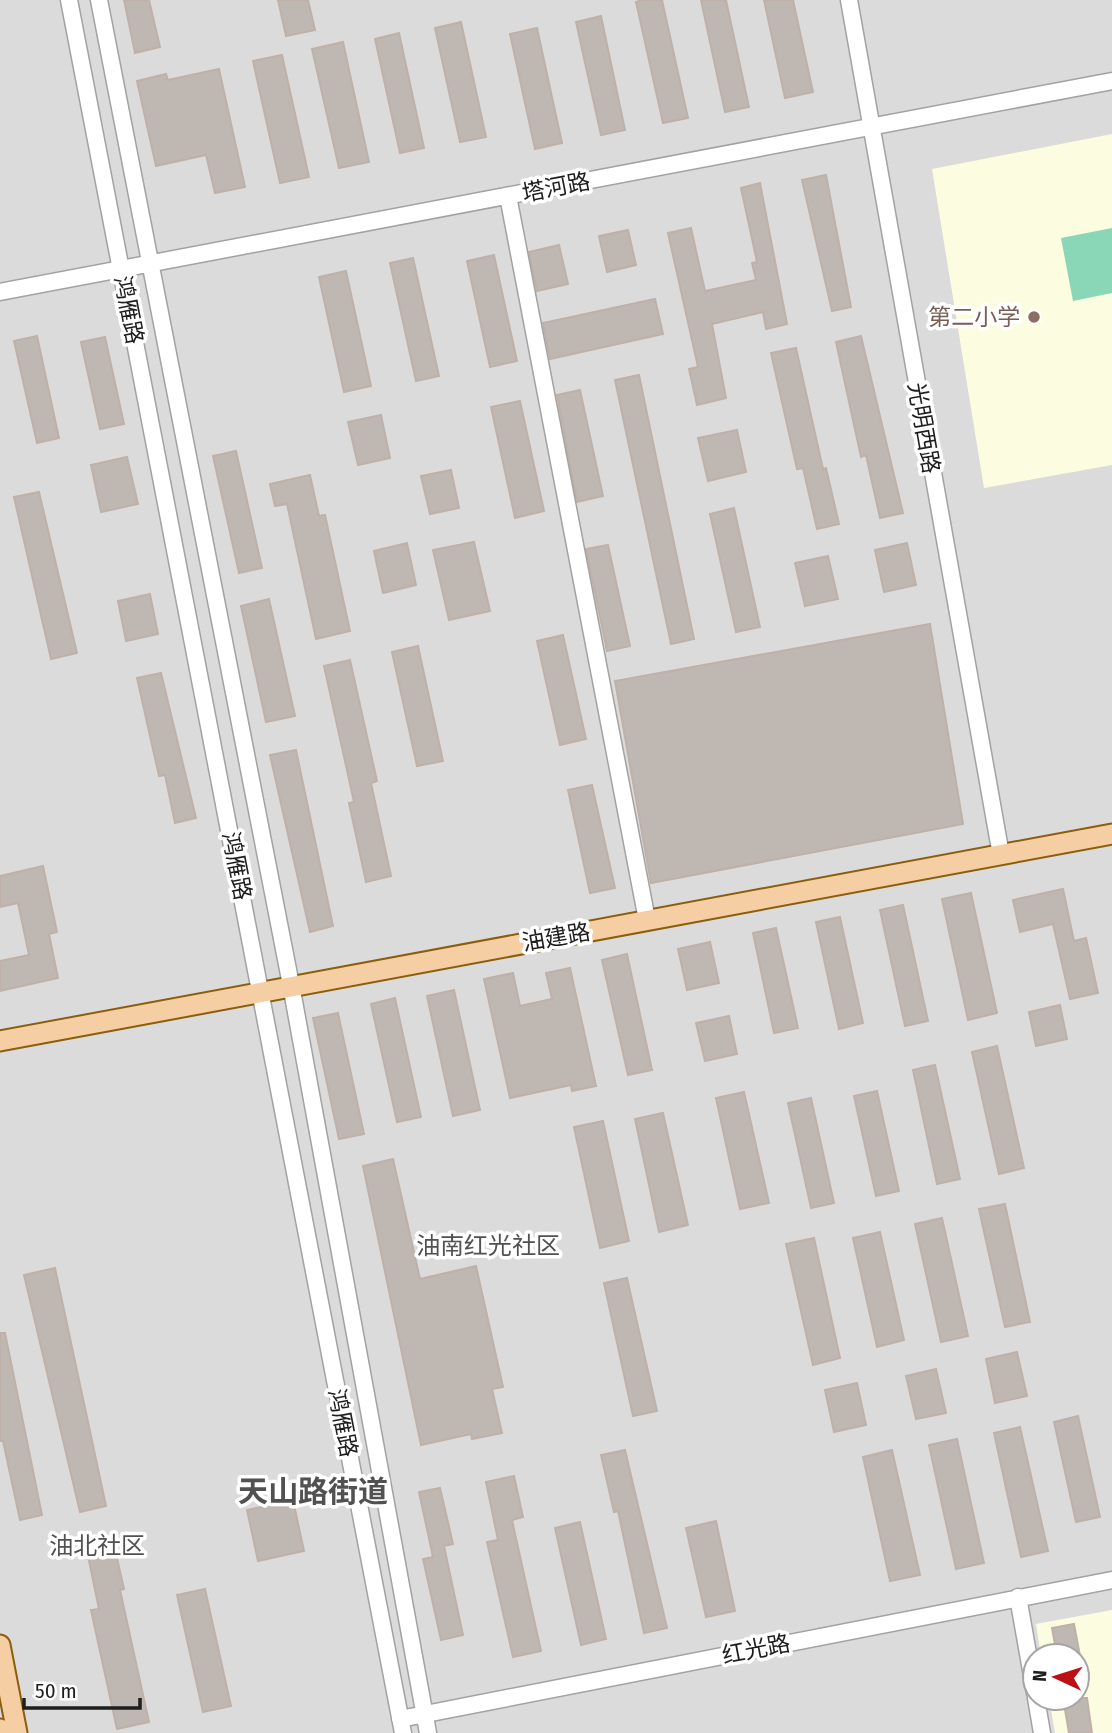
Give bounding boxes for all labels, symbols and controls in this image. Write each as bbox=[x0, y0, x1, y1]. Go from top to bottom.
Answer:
street label: 塔河路 bbox=[519, 167, 593, 207]
street label: 鸿雁路 bbox=[109, 273, 149, 347]
place label: 第二小学 bbox=[928, 303, 1020, 331]
marker: 第二小学 bbox=[1026, 309, 1042, 325]
street label: 光明西路 bbox=[902, 380, 946, 476]
street label: 鸿雁路 bbox=[217, 829, 257, 903]
street label: 油建路 bbox=[520, 917, 592, 957]
district label: 油南红光社区 bbox=[416, 1232, 560, 1260]
street label: 鸿雁路 bbox=[323, 1386, 363, 1460]
district label: 天山路街道 bbox=[238, 1474, 388, 1510]
district label: 油北社区 bbox=[49, 1532, 145, 1560]
street label: 红光路 bbox=[719, 1629, 793, 1669]
north arrow bbox=[1021, 1642, 1091, 1712]
scale bar bbox=[24, 1666, 140, 1710]
text: N bbox=[1028, 1669, 1051, 1682]
text: 50 m bbox=[35, 1678, 77, 1704]

